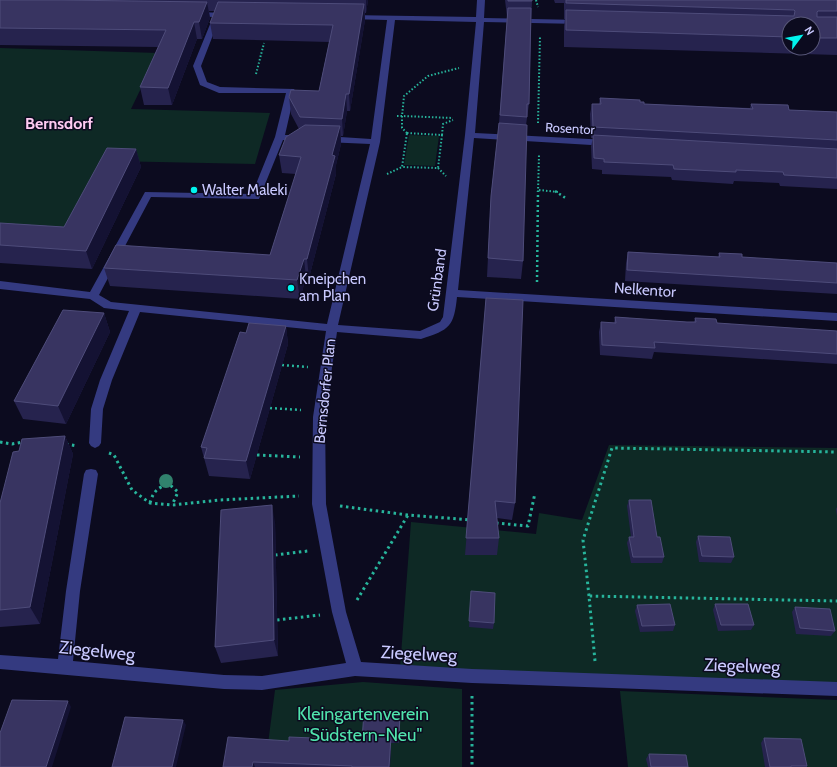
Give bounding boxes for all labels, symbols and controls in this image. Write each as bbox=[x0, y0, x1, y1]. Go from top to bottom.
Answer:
north arrow bbox=[781, 16, 821, 56]
text: N bbox=[801, 24, 817, 38]
district label: Bernsdorf bbox=[25, 114, 94, 133]
street label: Rosentor bbox=[545, 119, 596, 137]
place label: Walter Maleki bbox=[202, 181, 287, 199]
marker: Walter Maleki bbox=[189, 185, 199, 195]
street label: Grünband bbox=[424, 247, 450, 313]
place label: Kneipchen am Plan bbox=[299, 270, 366, 305]
street label: Nelkentor bbox=[614, 279, 677, 301]
marker: Kneipchen am Plan bbox=[286, 283, 296, 293]
street label: Bernsdorfer Plan bbox=[311, 338, 339, 444]
street label: Ziegelweg bbox=[58, 636, 137, 666]
street label: Ziegelweg bbox=[380, 641, 459, 667]
street label: Ziegelweg bbox=[703, 654, 782, 678]
park label: Kleingartenverein "Südstern-Neu" bbox=[297, 703, 429, 746]

